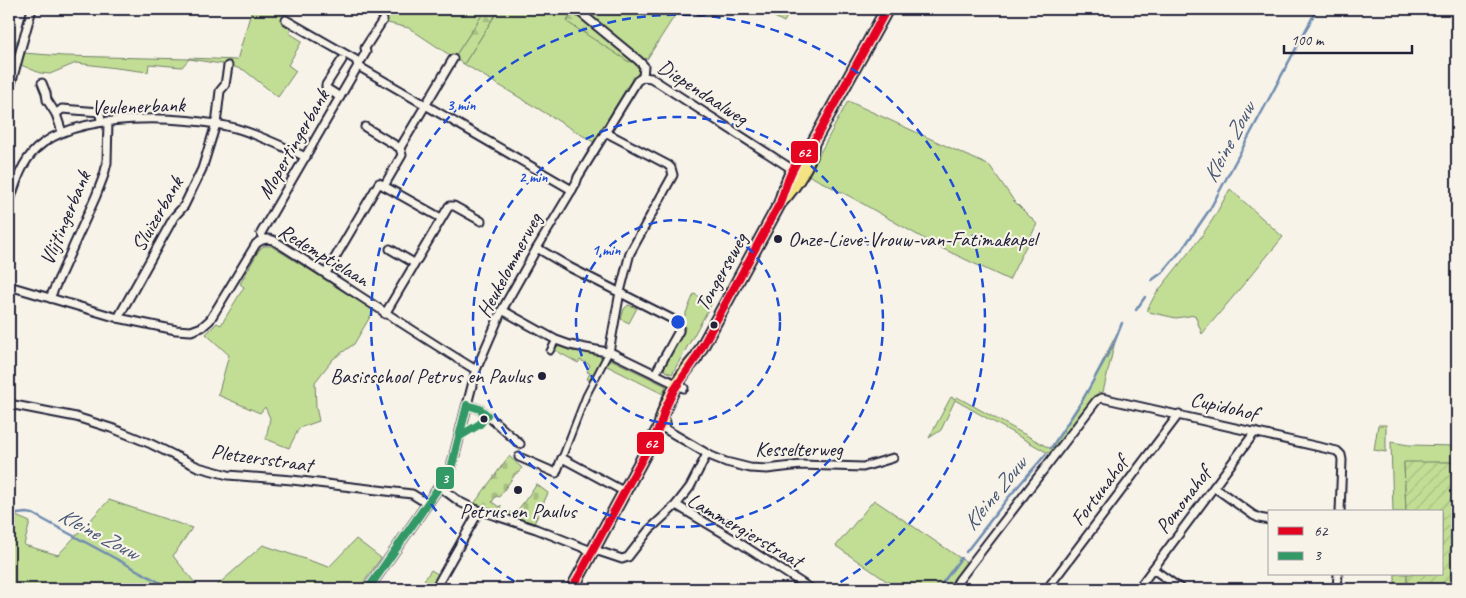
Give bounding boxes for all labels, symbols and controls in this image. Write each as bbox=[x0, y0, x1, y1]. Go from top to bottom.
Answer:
scale bar bbox=[1284, 22, 1411, 54]
text: 100 m bbox=[1291, 31, 1325, 50]
street label: Diependaalweg bbox=[653, 53, 754, 132]
street label: Mopertingerbank bbox=[251, 84, 335, 203]
street label: Veulenerbank bbox=[91, 91, 186, 121]
water label: Kleine Zouw bbox=[1196, 94, 1263, 187]
text: 3 min bbox=[447, 96, 476, 115]
line badge: 62 bbox=[790, 140, 819, 164]
text: 62 bbox=[798, 144, 812, 161]
street label: Vlijtingerbank bbox=[34, 166, 97, 269]
text: 2 min bbox=[519, 168, 548, 187]
street label: Sluizerbank bbox=[125, 171, 189, 256]
street label: Heukelommerweg bbox=[471, 207, 548, 322]
street label: Redemptielaan bbox=[274, 218, 376, 293]
place label: Onze-Lieve-Vrouw-van-Fatimakapel bbox=[788, 226, 1040, 252]
street label: Tongerseweg bbox=[689, 227, 754, 316]
marker: Onze-Lieve-Vrouw-van-Fatimakapel bbox=[772, 233, 784, 245]
text: 1 min bbox=[592, 241, 621, 260]
centre of rings bbox=[669, 313, 687, 331]
unlabelled marker bbox=[709, 320, 719, 330]
place label: Basisschool Petrus en Paulus bbox=[330, 363, 534, 389]
marker: Basisschool Petrus en Paulus bbox=[536, 370, 548, 382]
street label: Cupidohof bbox=[1188, 386, 1265, 427]
unlabelled marker bbox=[479, 414, 489, 424]
line badge: 62 bbox=[636, 431, 665, 455]
text: 62 bbox=[645, 435, 659, 452]
street label: Kesselterweg bbox=[755, 436, 844, 462]
street label: Pletzersstraat bbox=[210, 438, 317, 478]
water label: Kleine Zouw bbox=[957, 448, 1035, 536]
street label: Fortunahof bbox=[1065, 448, 1136, 531]
street label: Pomonahof bbox=[1149, 458, 1219, 539]
line badge: 3 bbox=[435, 466, 455, 490]
text: 3 bbox=[442, 470, 450, 487]
marker: Petrus en Paulus bbox=[512, 484, 524, 496]
street label: Lammergierstraat bbox=[683, 487, 810, 575]
place label: Petrus en Paulus bbox=[460, 498, 578, 524]
water label: Kleine Zouw bbox=[54, 501, 147, 568]
legend bbox=[1268, 510, 1444, 576]
text: 62 bbox=[1314, 522, 1329, 541]
text: 3 bbox=[1314, 546, 1322, 565]

